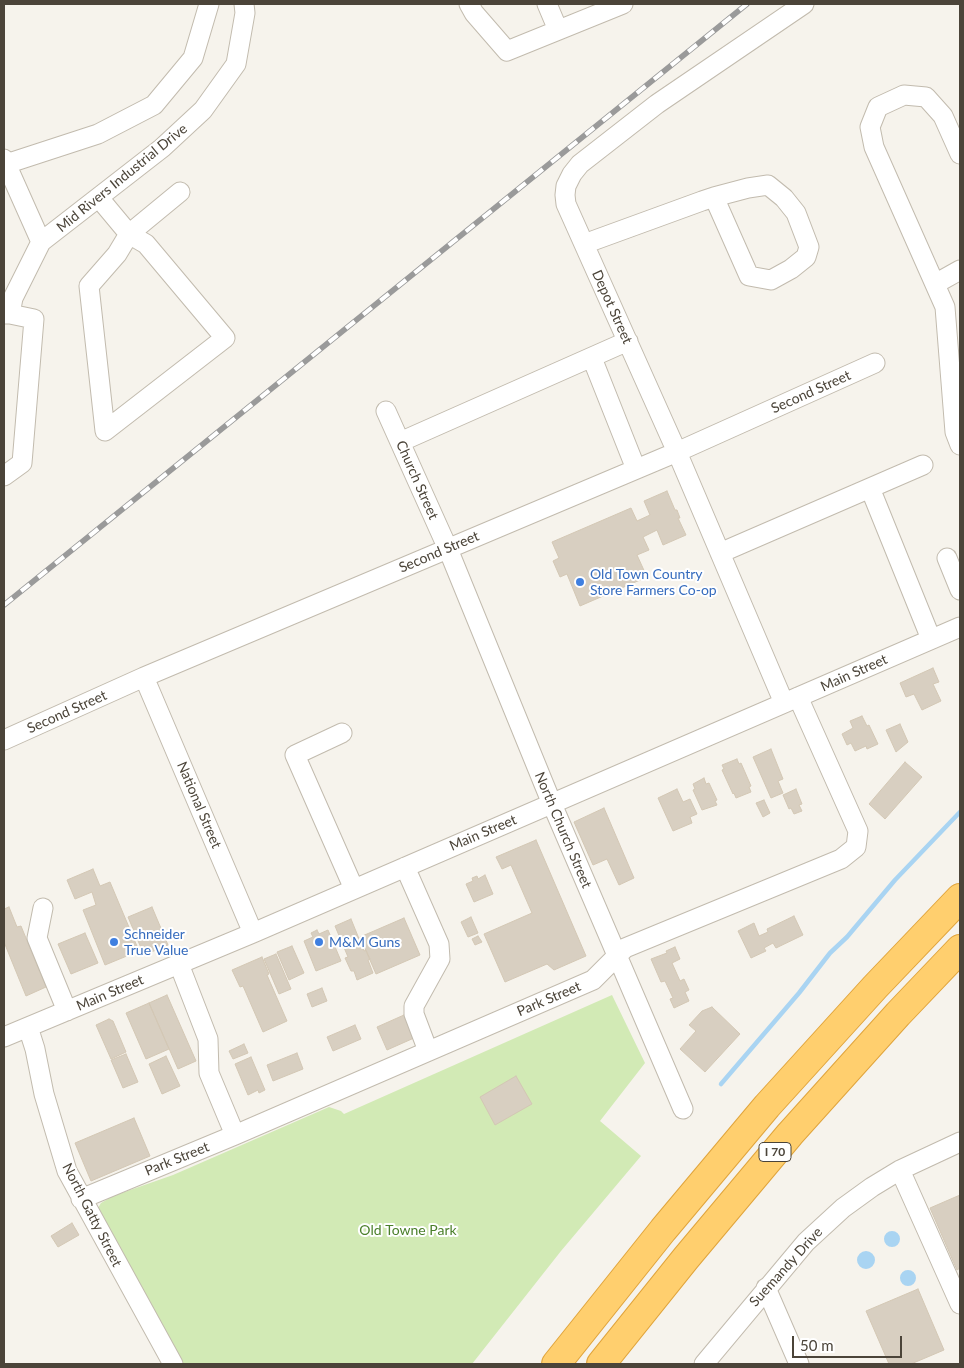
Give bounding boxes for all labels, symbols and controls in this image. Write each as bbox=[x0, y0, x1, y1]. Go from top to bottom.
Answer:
street label: Mid Rivers Industrial Drive bbox=[53, 120, 191, 236]
street label: Depot Street bbox=[588, 267, 636, 347]
street label: Second Street bbox=[769, 367, 853, 417]
street label: Church Street bbox=[392, 438, 442, 522]
street label: Second Street bbox=[396, 528, 482, 576]
place label: Old Town Country Store Farmers Co-op bbox=[590, 566, 717, 598]
marker: Old Town Country Store Farmers Co-op bbox=[574, 576, 586, 588]
street label: Main Street bbox=[818, 651, 890, 695]
street label: Second Street bbox=[25, 687, 109, 737]
street label: National Street bbox=[173, 759, 225, 851]
street label: North Church Street bbox=[531, 769, 595, 891]
street label: Main Street bbox=[447, 811, 519, 855]
place label: Schneider True Value bbox=[124, 926, 189, 959]
place label: M&M Guns bbox=[329, 934, 400, 950]
marker: Schneider True Value bbox=[108, 936, 120, 948]
marker: M&M Guns bbox=[313, 936, 325, 948]
street label: Main Street bbox=[74, 971, 146, 1015]
street label: Park Street bbox=[515, 978, 583, 1020]
street label: Park Street bbox=[142, 1139, 212, 1179]
road number: I 70 bbox=[759, 1142, 791, 1162]
street label: North Gatty Street bbox=[59, 1160, 125, 1270]
park label: Old Towne Park bbox=[359, 1222, 457, 1238]
street label: Suemandy Drive bbox=[746, 1224, 826, 1310]
scale bar bbox=[794, 1326, 904, 1358]
text: 50 m bbox=[800, 1336, 834, 1354]

